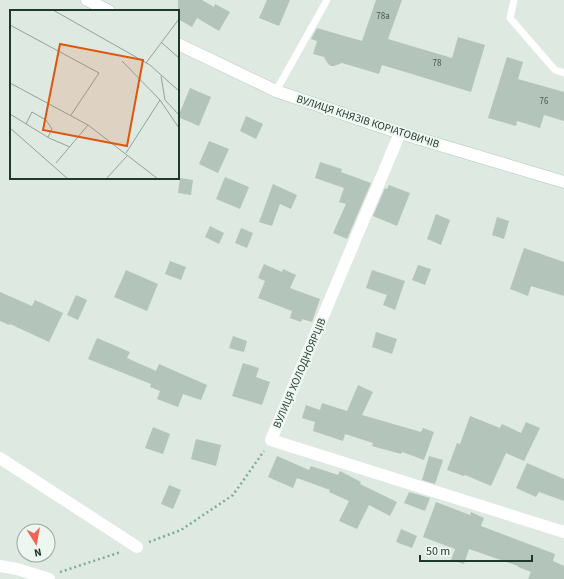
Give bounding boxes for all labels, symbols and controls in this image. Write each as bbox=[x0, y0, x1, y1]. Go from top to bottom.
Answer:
inset map bbox=[10, 10, 179, 179]
house number: 78а bbox=[376, 10, 390, 23]
house number: 78 bbox=[433, 57, 442, 70]
street label: ВУЛИЦЯ КНЯЗІВ КОРІАТОВИЧІВ bbox=[294, 91, 442, 152]
house number: 76 bbox=[540, 95, 549, 108]
street label: ВУЛИЦЯ ХОЛОДНОЯРЦІВ bbox=[269, 315, 330, 431]
north arrow bbox=[16, 523, 56, 563]
scale bar bbox=[420, 537, 532, 563]
text: 50 m bbox=[426, 543, 450, 560]
text: N bbox=[33, 544, 43, 560]

